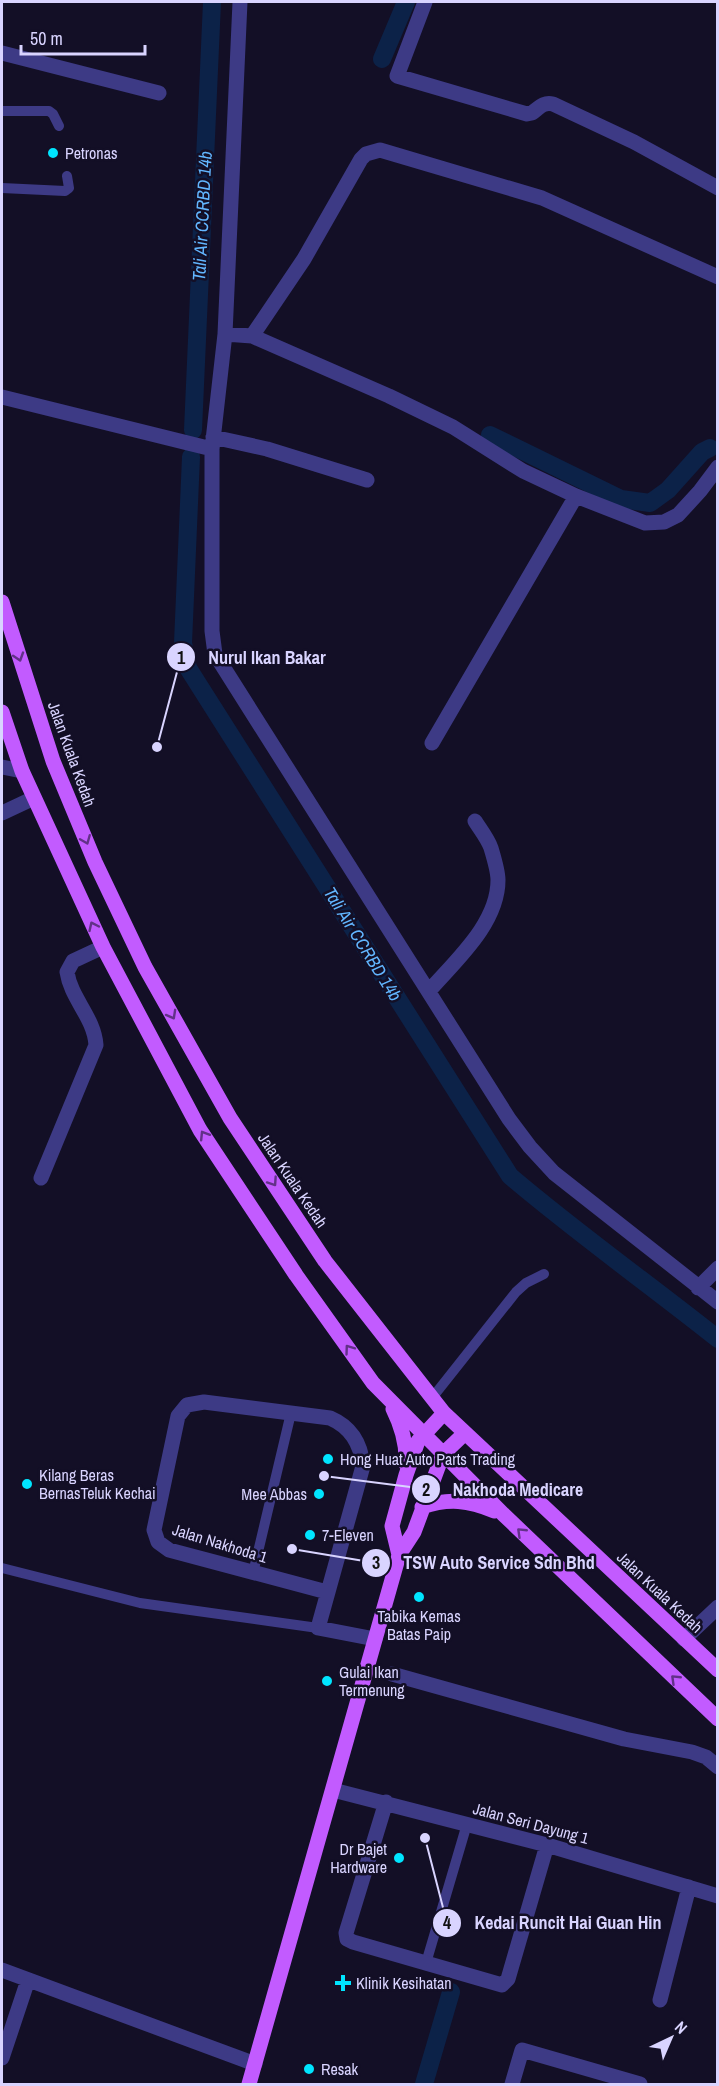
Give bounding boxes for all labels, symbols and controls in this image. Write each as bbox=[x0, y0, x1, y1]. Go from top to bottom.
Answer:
scale bar bbox=[21, 18, 146, 56]
text: 50 m bbox=[30, 26, 63, 51]
place label: Petronas bbox=[65, 142, 118, 164]
marker: Petronas bbox=[46, 146, 60, 160]
water label: Tali Air CCRBD 14b bbox=[186, 150, 218, 282]
callout: Nurul Ikan Bakar bbox=[166, 639, 337, 675]
text: 1 bbox=[177, 645, 186, 670]
text: Nurul Ikan Bakar bbox=[208, 645, 326, 670]
one-way arrow bbox=[12, 651, 24, 662]
street label: Jalan Kuala Kedah bbox=[43, 698, 101, 810]
one-way arrow bbox=[79, 834, 91, 845]
water label: Tali Air CCRBD 14b bbox=[318, 882, 408, 1006]
one-way arrow bbox=[88, 921, 100, 932]
one-way arrow bbox=[165, 1009, 176, 1019]
street label: Jalan Kuala Kedah bbox=[253, 1128, 333, 1232]
one-way arrow bbox=[200, 1131, 211, 1142]
one-way arrow bbox=[265, 1176, 277, 1186]
one-way arrow bbox=[345, 1344, 356, 1355]
place label: Hong Huat Auto Parts Trading bbox=[340, 1448, 516, 1470]
marker: Hong Huat Auto Parts Trading bbox=[321, 1452, 335, 1466]
place label: Kilang Beras BernasTeluk Kechai bbox=[39, 1464, 156, 1504]
callout: Nakhoda Medicare bbox=[411, 1471, 595, 1507]
marker: Kilang Beras BernasTeluk Kechai bbox=[20, 1477, 34, 1491]
text: 2 bbox=[422, 1477, 430, 1502]
text: Nakhoda Medicare bbox=[453, 1477, 583, 1502]
place label: Mee Abbas bbox=[241, 1483, 307, 1505]
marker: Mee Abbas bbox=[312, 1487, 326, 1501]
street label: Jalan Nakhoda 1 bbox=[170, 1518, 271, 1568]
place label: 7-Eleven bbox=[322, 1524, 374, 1546]
marker: 7-Eleven bbox=[303, 1528, 317, 1542]
one-way arrow bbox=[518, 1528, 528, 1539]
callout: TSW Auto Service Sdn Bhd bbox=[361, 1545, 606, 1581]
street label: Jalan Kuala Kedah bbox=[612, 1546, 708, 1638]
text: 3 bbox=[372, 1550, 380, 1575]
text: TSW Auto Service Sdn Bhd bbox=[403, 1550, 595, 1575]
marker: Tabika Kemas Batas Paip bbox=[412, 1590, 426, 1604]
place label: Tabika Kemas Batas Paip bbox=[377, 1605, 461, 1645]
place label: Gulai Ikan Termenung bbox=[339, 1661, 405, 1701]
marker: Gulai Ikan Termenung bbox=[320, 1674, 334, 1688]
one-way arrow bbox=[672, 1675, 682, 1686]
street label: Jalan Seri Dayung 1 bbox=[471, 1797, 592, 1849]
place label: Dr Bajet Hardware bbox=[330, 1838, 387, 1878]
marker: Dr Bajet Hardware bbox=[392, 1851, 406, 1865]
callout: Kedai Runcit Hai Guan Hin bbox=[432, 1905, 673, 1941]
text: 4 bbox=[443, 1910, 452, 1935]
text: Kedai Runcit Hai Guan Hin bbox=[474, 1910, 662, 1935]
place label: Klinik Kesihatan bbox=[356, 1972, 452, 1994]
marker: Klinik Kesihatan bbox=[334, 1974, 352, 1992]
north arrow bbox=[641, 2008, 701, 2068]
text: N bbox=[670, 2016, 692, 2038]
place label: Resak bbox=[321, 2058, 359, 2080]
marker: Resak bbox=[302, 2062, 316, 2076]

